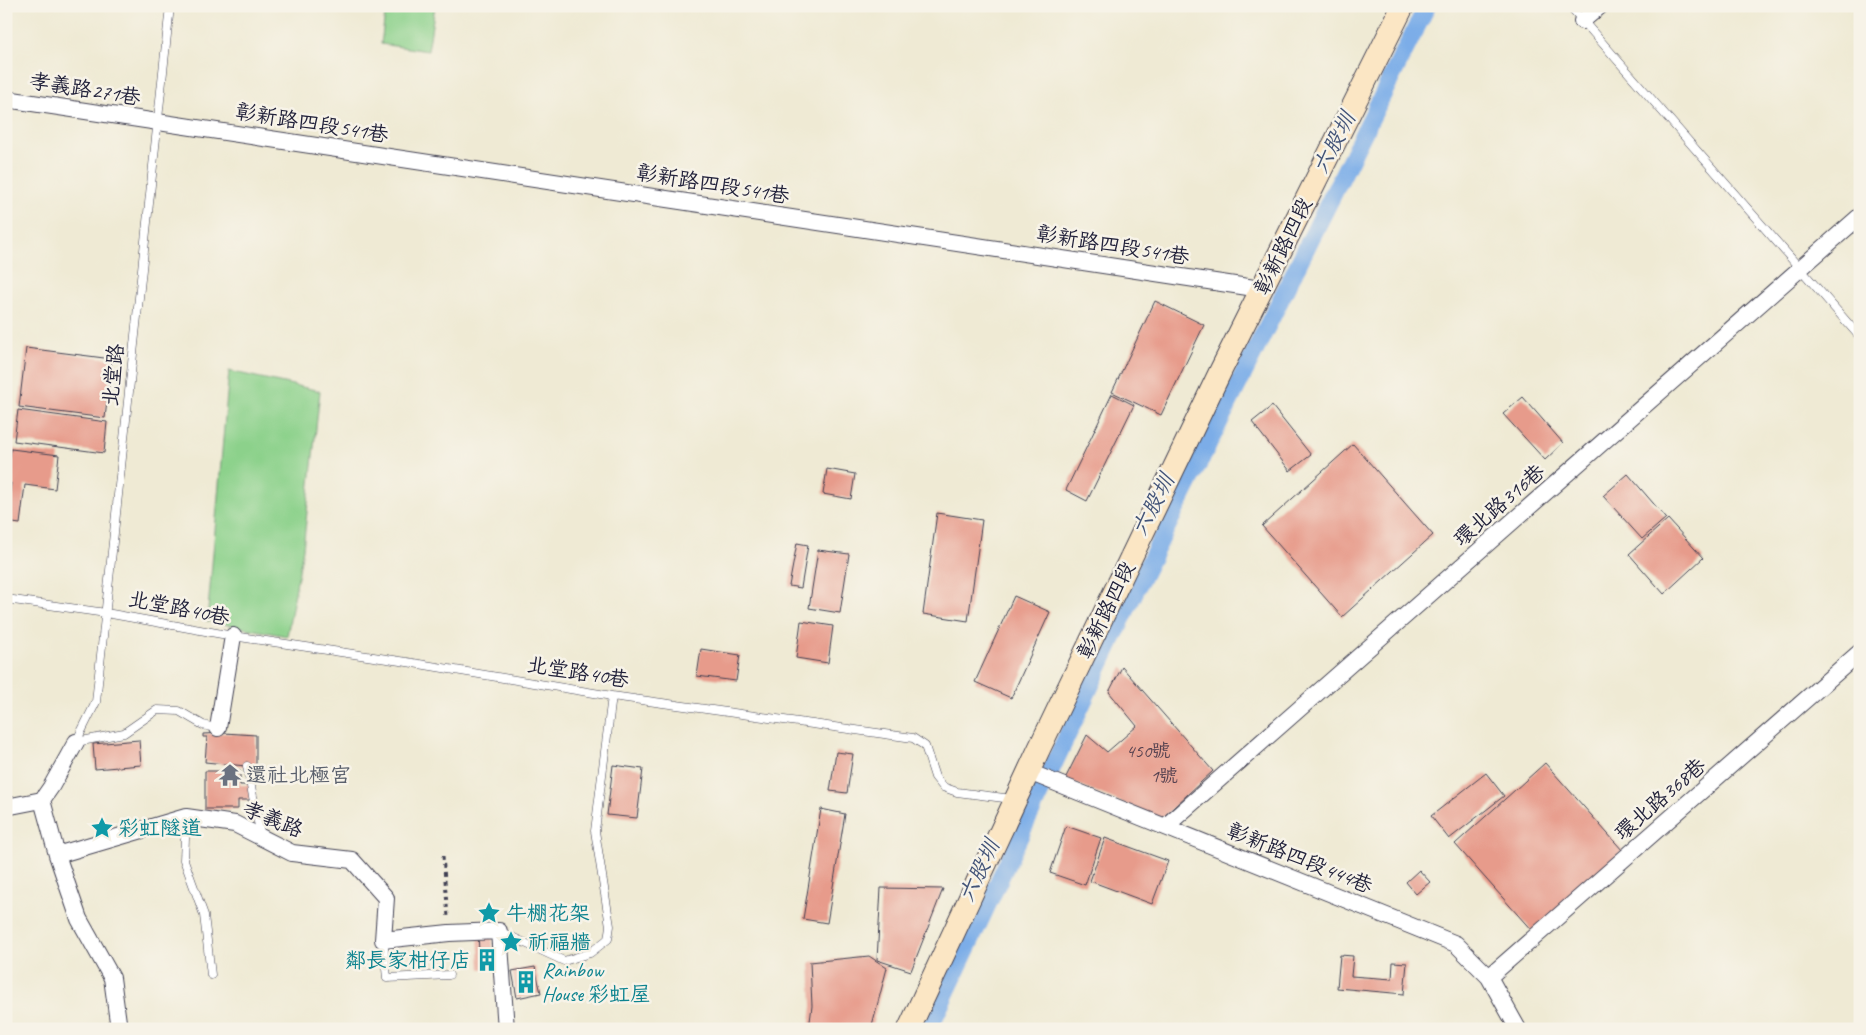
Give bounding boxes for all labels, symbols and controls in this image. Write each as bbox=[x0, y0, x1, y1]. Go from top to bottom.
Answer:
street label: 孝義路271巷 bbox=[27, 67, 143, 111]
street label: 彰新路四段541巷 bbox=[234, 98, 390, 148]
water label: 六股圳 bbox=[1307, 105, 1362, 179]
street label: 彰新路四段541巷 bbox=[635, 159, 791, 209]
street label: 彰新路四段 bbox=[1248, 193, 1318, 299]
street label: 彰新路四段541巷 bbox=[1035, 220, 1191, 270]
street label: 北堂路 bbox=[97, 342, 129, 408]
street label: 環北路316巷 bbox=[1448, 458, 1550, 552]
water label: 六股圳 bbox=[1126, 467, 1181, 541]
street label: 彰新路四段 bbox=[1071, 557, 1141, 663]
street label: 北堂路40巷 bbox=[126, 585, 232, 631]
street label: 北堂路40巷 bbox=[525, 651, 631, 693]
house number: 450號 bbox=[1126, 739, 1170, 763]
street label: 環北路368巷 bbox=[1609, 752, 1711, 846]
temple icon: 還社北極宮 bbox=[217, 762, 243, 788]
place label: 還社北極宮 bbox=[246, 762, 351, 788]
house number: 1號 bbox=[1150, 764, 1178, 788]
street label: 孝義路 bbox=[239, 795, 307, 843]
place icon: 彩虹隧道 bbox=[89, 815, 115, 841]
place label: 彩虹隧道 bbox=[118, 815, 202, 841]
street label: 彰新路四段444巷 bbox=[1224, 817, 1376, 899]
water label: 六股圳 bbox=[952, 833, 1006, 907]
place icon: 牛棚花架 bbox=[476, 900, 502, 926]
place label: 牛棚花架 bbox=[506, 900, 590, 926]
place icon: 祈福牆 bbox=[498, 929, 524, 955]
place label: 祈福牆 bbox=[528, 929, 591, 955]
place label: 鄰長家柑仔店 bbox=[345, 947, 471, 973]
building icon: 鄰長家柑仔店 bbox=[474, 947, 500, 973]
place label: Rainbow House 彩虹屋 bbox=[542, 957, 651, 1007]
building icon: Rainbow House 彩虹屋 bbox=[513, 969, 539, 995]

